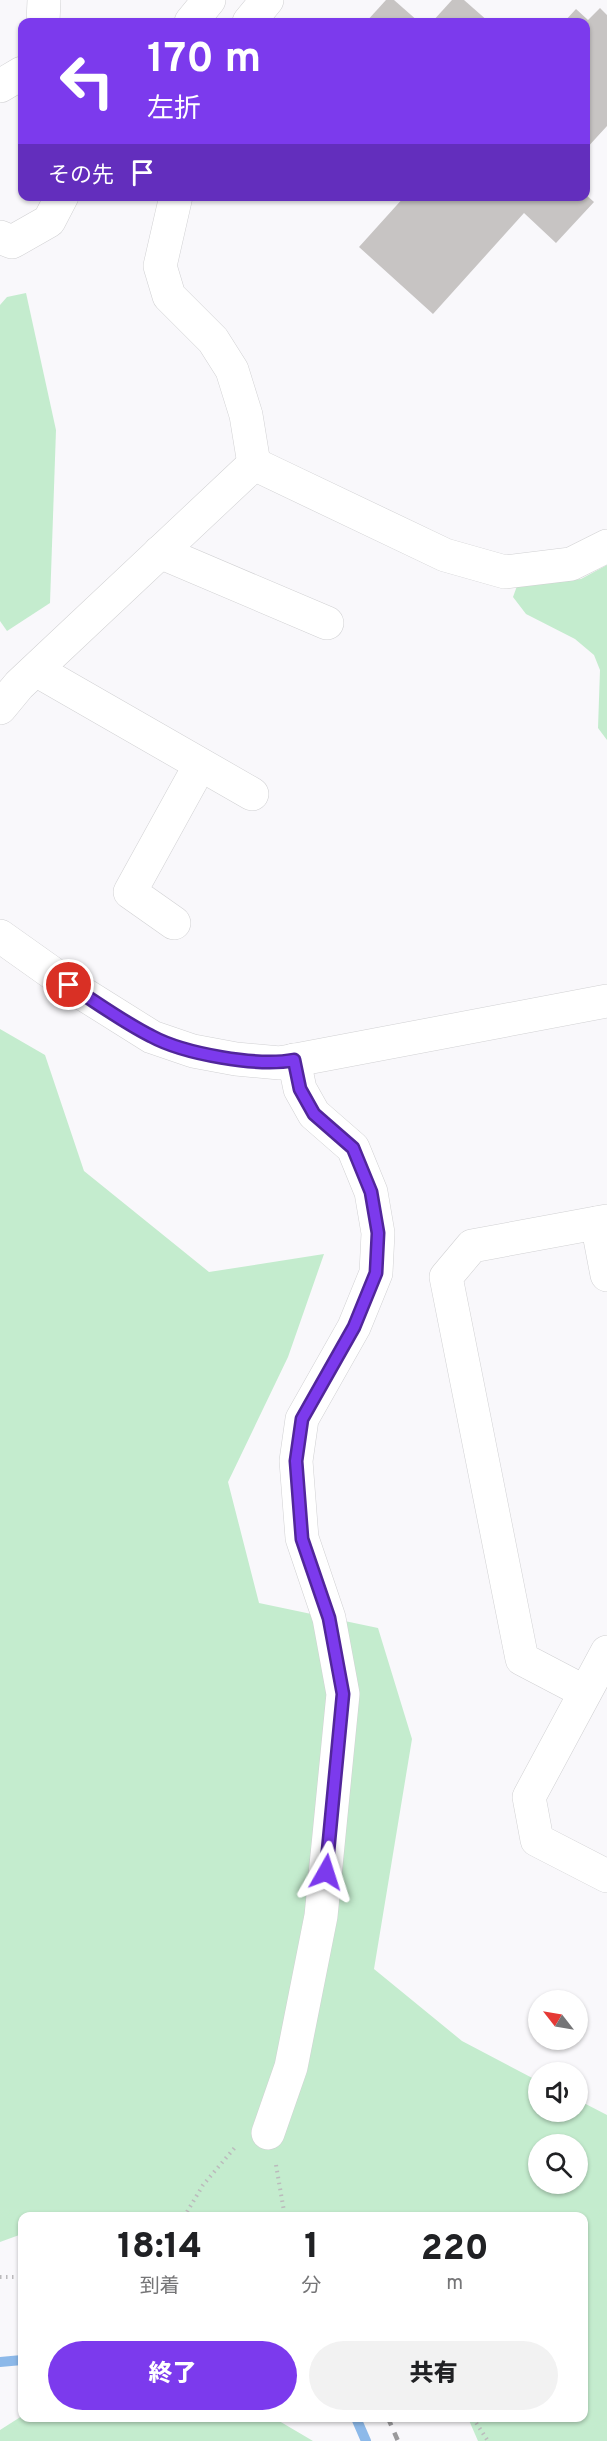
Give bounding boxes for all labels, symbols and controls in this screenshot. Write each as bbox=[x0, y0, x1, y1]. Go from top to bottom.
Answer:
text: 170 m bbox=[147, 34, 261, 87]
icon: left bbox=[48, 42, 126, 120]
text: 左折 bbox=[147, 93, 201, 127]
icon: arrive bbox=[126, 156, 159, 189]
text: その先 bbox=[48, 163, 114, 190]
pin bbox=[43, 959, 94, 1010]
icon: arrive bbox=[52, 968, 85, 1001]
position arrow bbox=[294, 1840, 358, 1904]
north arrow bbox=[528, 1990, 588, 2050]
map controls bbox=[528, 1990, 588, 2194]
button: sound bbox=[528, 2062, 588, 2122]
button: search bbox=[528, 2134, 588, 2194]
text: 18:14 bbox=[117, 2225, 202, 2271]
text: 1 bbox=[304, 2225, 319, 2271]
text: 220 bbox=[421, 2227, 489, 2273]
text: m bbox=[446, 2271, 463, 2297]
text: 到着 bbox=[140, 2274, 180, 2300]
text: 分 bbox=[302, 2274, 322, 2300]
button: 終了 bbox=[48, 2341, 297, 2410]
button: 共有 bbox=[309, 2341, 558, 2410]

